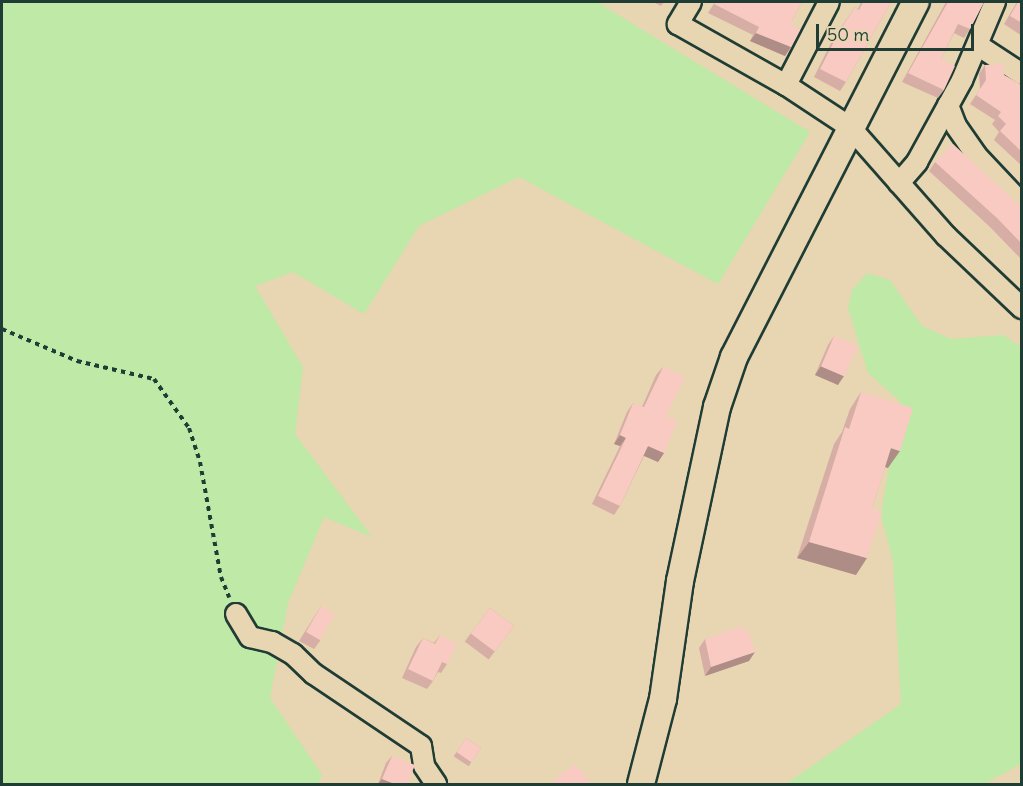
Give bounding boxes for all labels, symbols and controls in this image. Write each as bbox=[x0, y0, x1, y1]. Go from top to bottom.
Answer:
scale bar bbox=[819, 12, 976, 50]
text: 50 m bbox=[827, 23, 869, 46]

